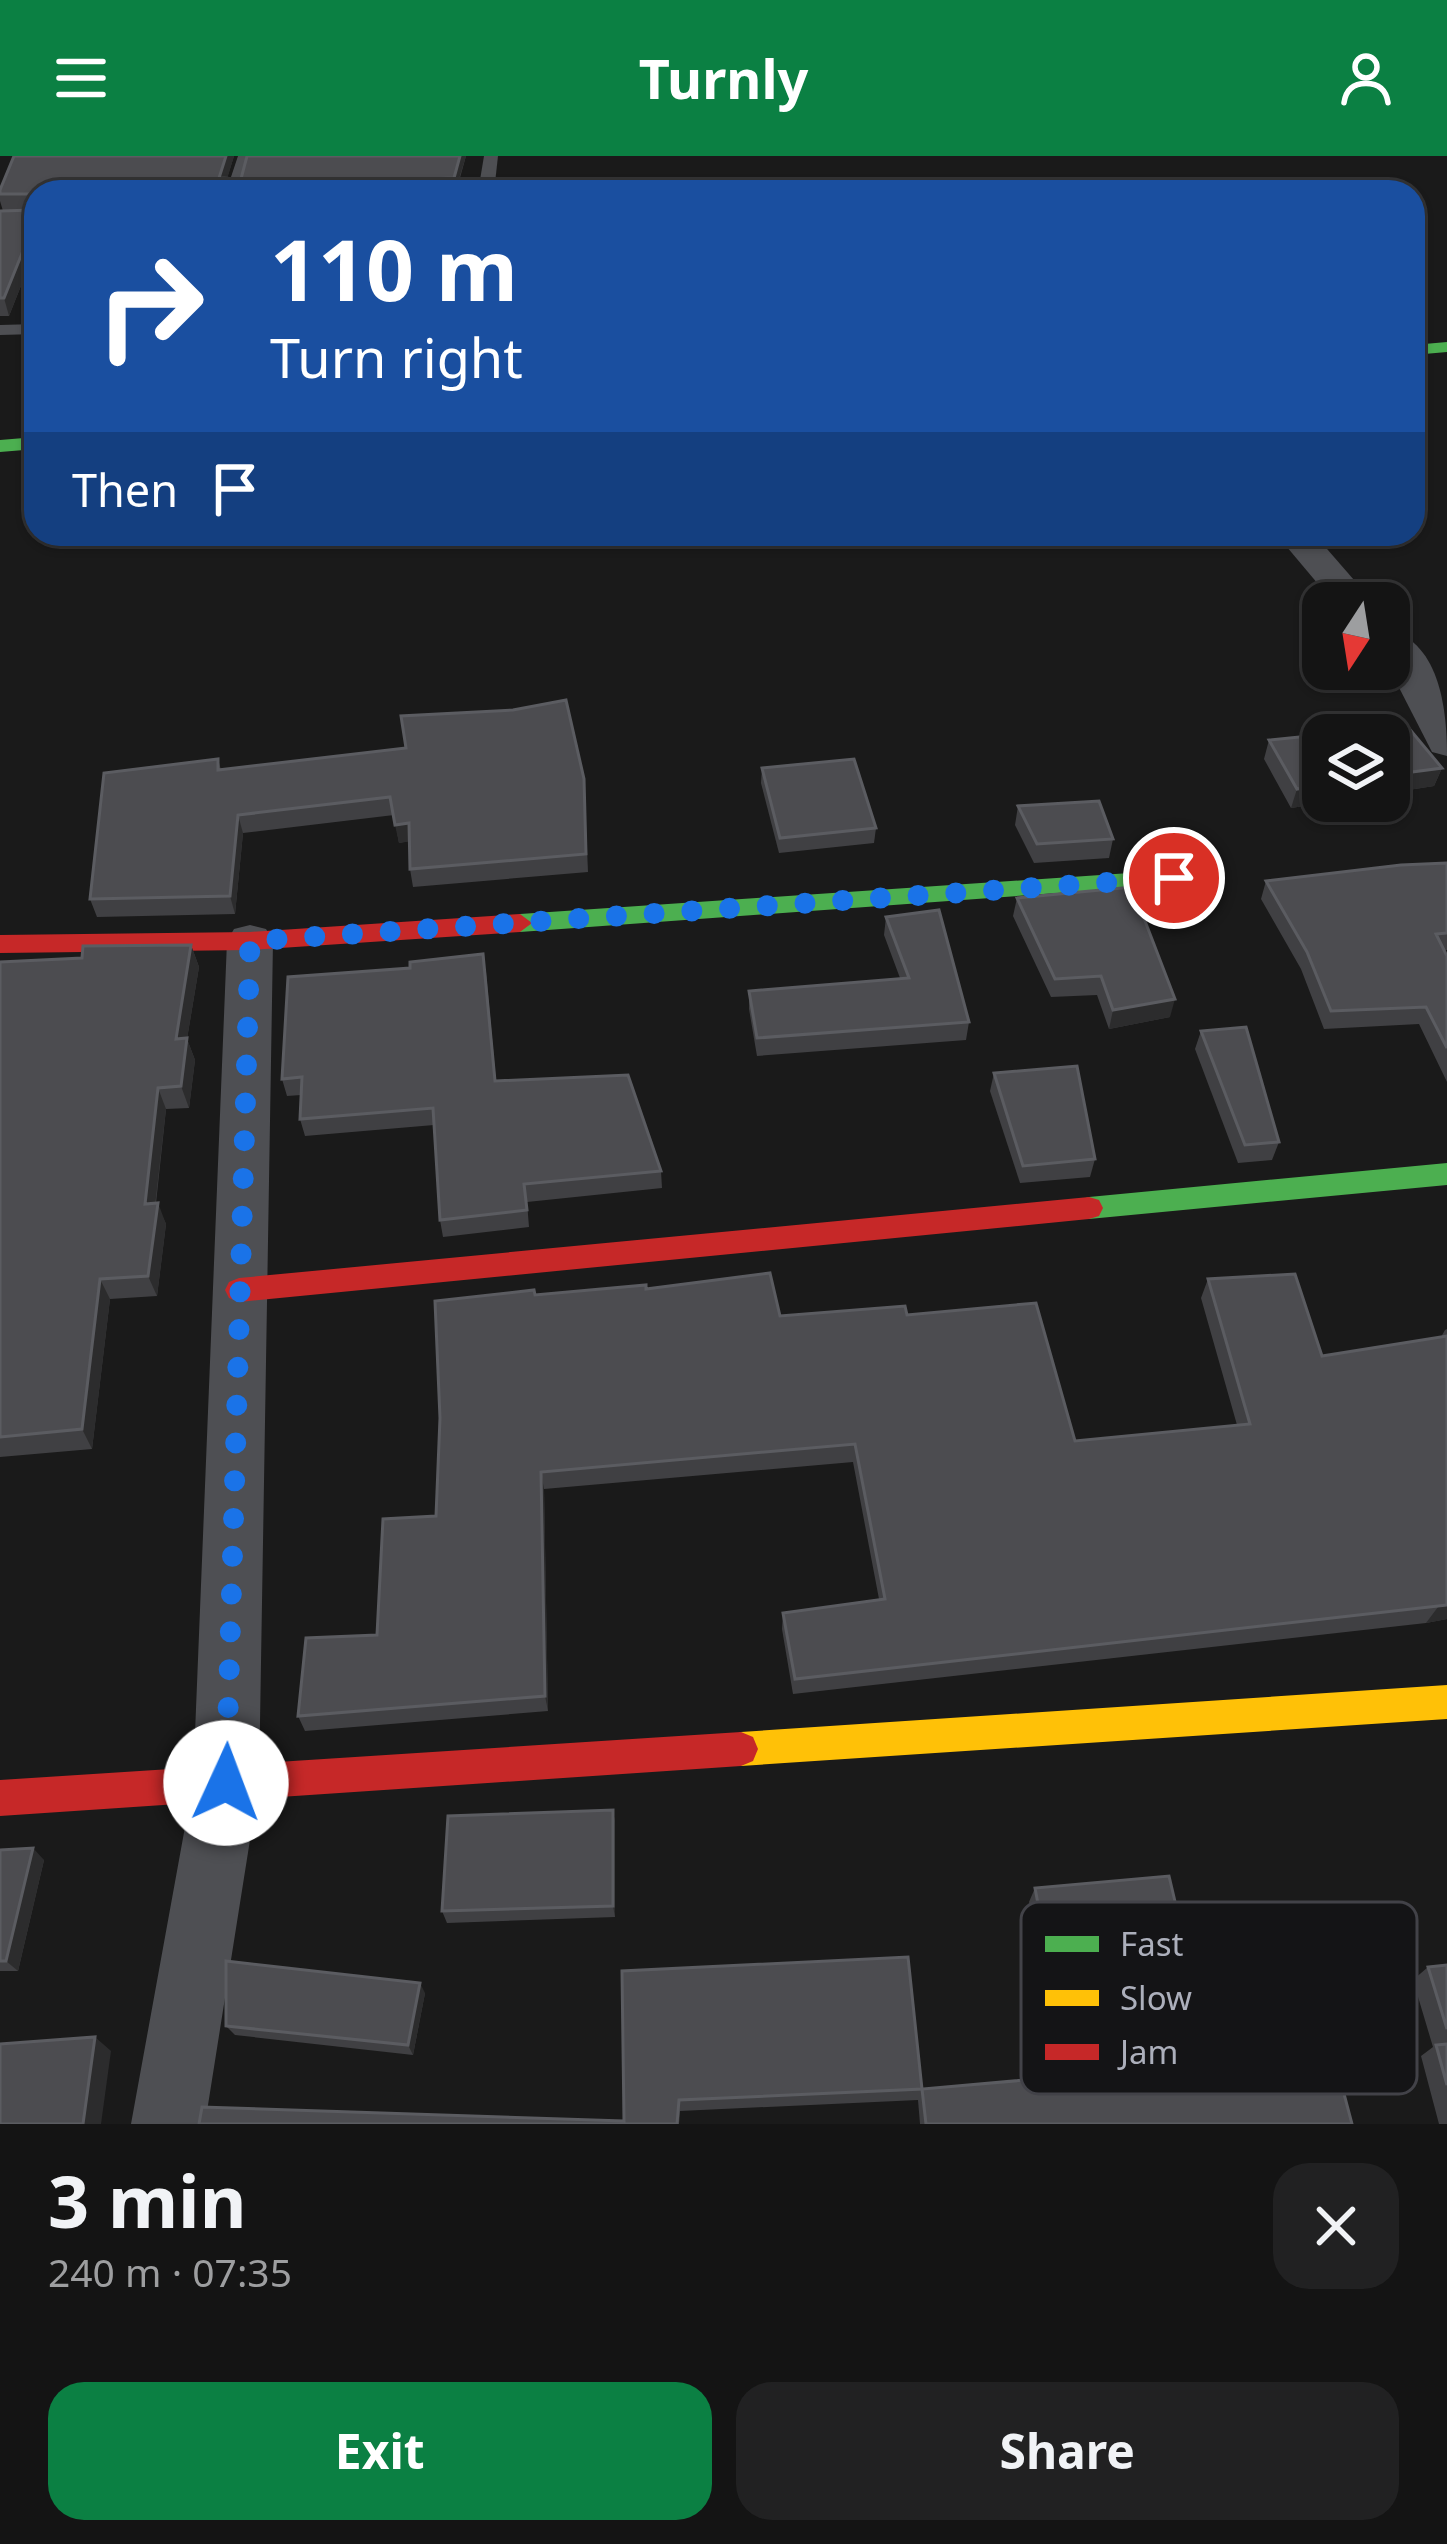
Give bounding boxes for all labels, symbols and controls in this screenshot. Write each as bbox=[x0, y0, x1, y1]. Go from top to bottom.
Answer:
text: Turnly bbox=[639, 41, 808, 115]
icon: menu bbox=[48, 45, 114, 111]
icon: person bbox=[1333, 45, 1399, 111]
text: 110 m bbox=[270, 211, 518, 326]
icon: right bbox=[72, 228, 228, 384]
text: Turn right bbox=[270, 320, 523, 394]
icon: arrive bbox=[202, 456, 268, 522]
text: Then bbox=[72, 459, 178, 520]
north arrow bbox=[1302, 582, 1410, 690]
map controls bbox=[1302, 582, 1410, 822]
button: layers bbox=[1302, 714, 1410, 822]
pin bbox=[1123, 827, 1225, 929]
icon: arrive bbox=[1141, 845, 1207, 911]
position arrow bbox=[163, 1720, 289, 1846]
legend bbox=[1021, 1902, 1417, 2094]
text: Fast bbox=[1120, 1921, 1183, 1966]
text: Slow bbox=[1120, 1975, 1192, 2020]
text: Jam bbox=[1117, 2029, 1178, 2074]
text: 3 min bbox=[48, 2151, 246, 2249]
button: close bbox=[1273, 2163, 1399, 2289]
text: 240 m · 07:35 bbox=[48, 2245, 292, 2298]
button: Exit bbox=[48, 2382, 712, 2520]
button: Share bbox=[736, 2382, 1399, 2520]

